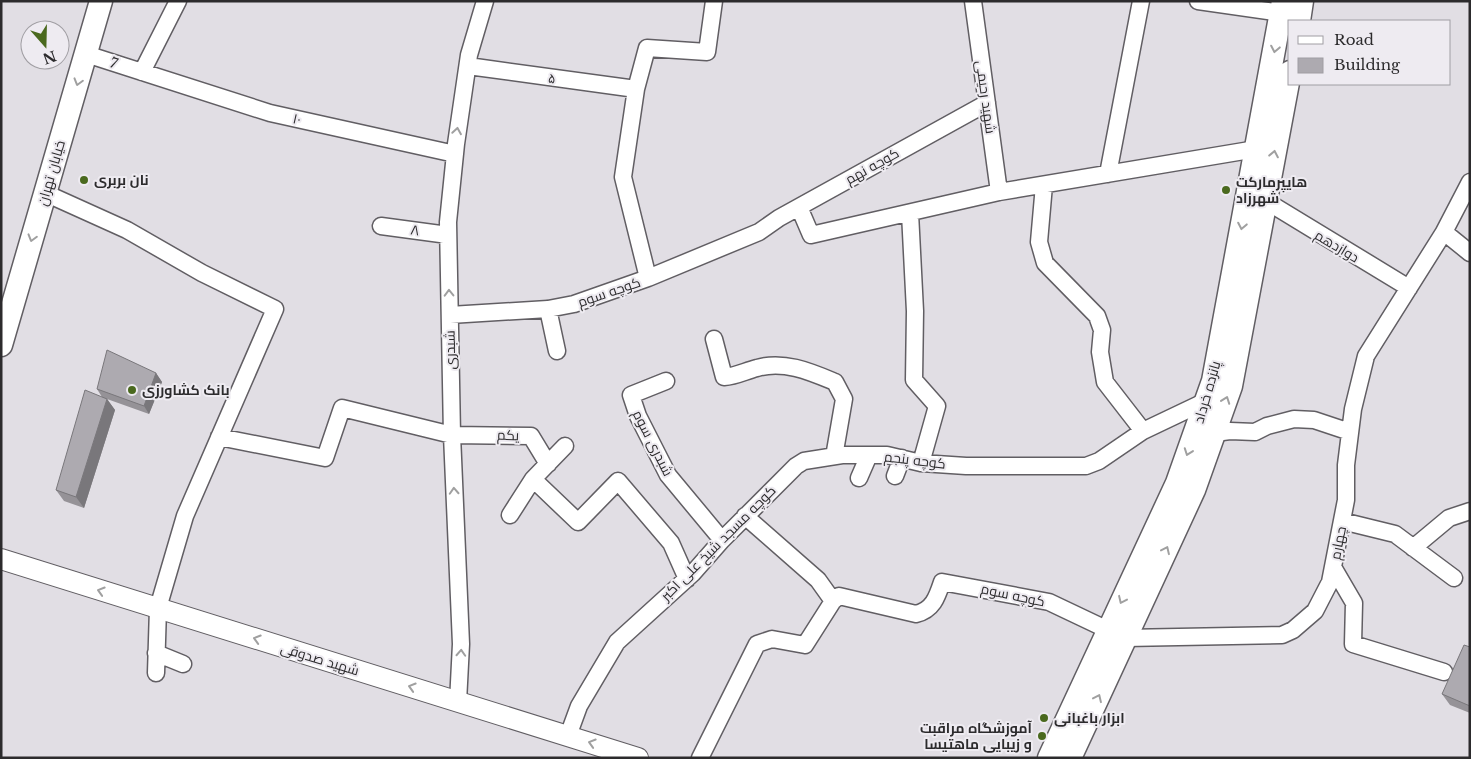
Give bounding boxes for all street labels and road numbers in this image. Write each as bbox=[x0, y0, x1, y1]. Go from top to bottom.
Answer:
street label: 7 bbox=[108, 53, 121, 73]
street label: شهید رحیمی bbox=[972, 59, 1000, 135]
street label: ۵ bbox=[547, 69, 557, 87]
street label: ۱۰ bbox=[291, 109, 303, 129]
street label: خیابان تهران bbox=[33, 138, 69, 208]
street label: کوچه نهم bbox=[842, 144, 903, 189]
street label: ۸ bbox=[409, 220, 421, 240]
street label: دوازدهم bbox=[1311, 226, 1363, 267]
street label: کوچه سوم bbox=[575, 273, 643, 312]
street label: شبدری bbox=[441, 330, 459, 370]
street label: پانزده خرداد bbox=[1190, 359, 1226, 426]
street label: شبدری سوم bbox=[628, 407, 677, 480]
street label: یکم bbox=[497, 426, 520, 445]
street label: کوچه پنجم bbox=[883, 447, 947, 474]
street label: کوچه مسجد شیخ علی اکبر bbox=[656, 481, 780, 606]
street label: چهارم bbox=[1326, 525, 1351, 561]
street label: کوچه سوم bbox=[979, 579, 1047, 612]
street label: شهید صدوقی bbox=[279, 639, 361, 679]

